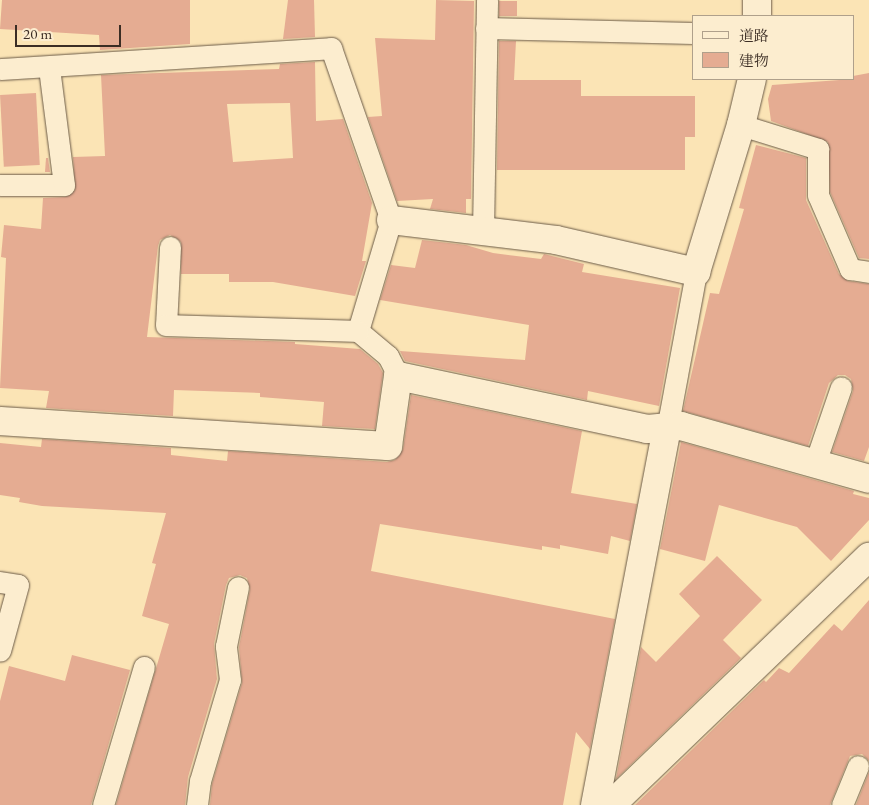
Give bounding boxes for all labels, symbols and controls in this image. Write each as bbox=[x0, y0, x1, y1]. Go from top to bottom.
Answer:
scale bar bbox=[18, 15, 124, 47]
legend bbox=[692, 15, 854, 80]
text: 20 m bbox=[23, 24, 52, 43]
text: 道路 bbox=[739, 26, 769, 45]
text: 建物 bbox=[739, 51, 769, 70]

